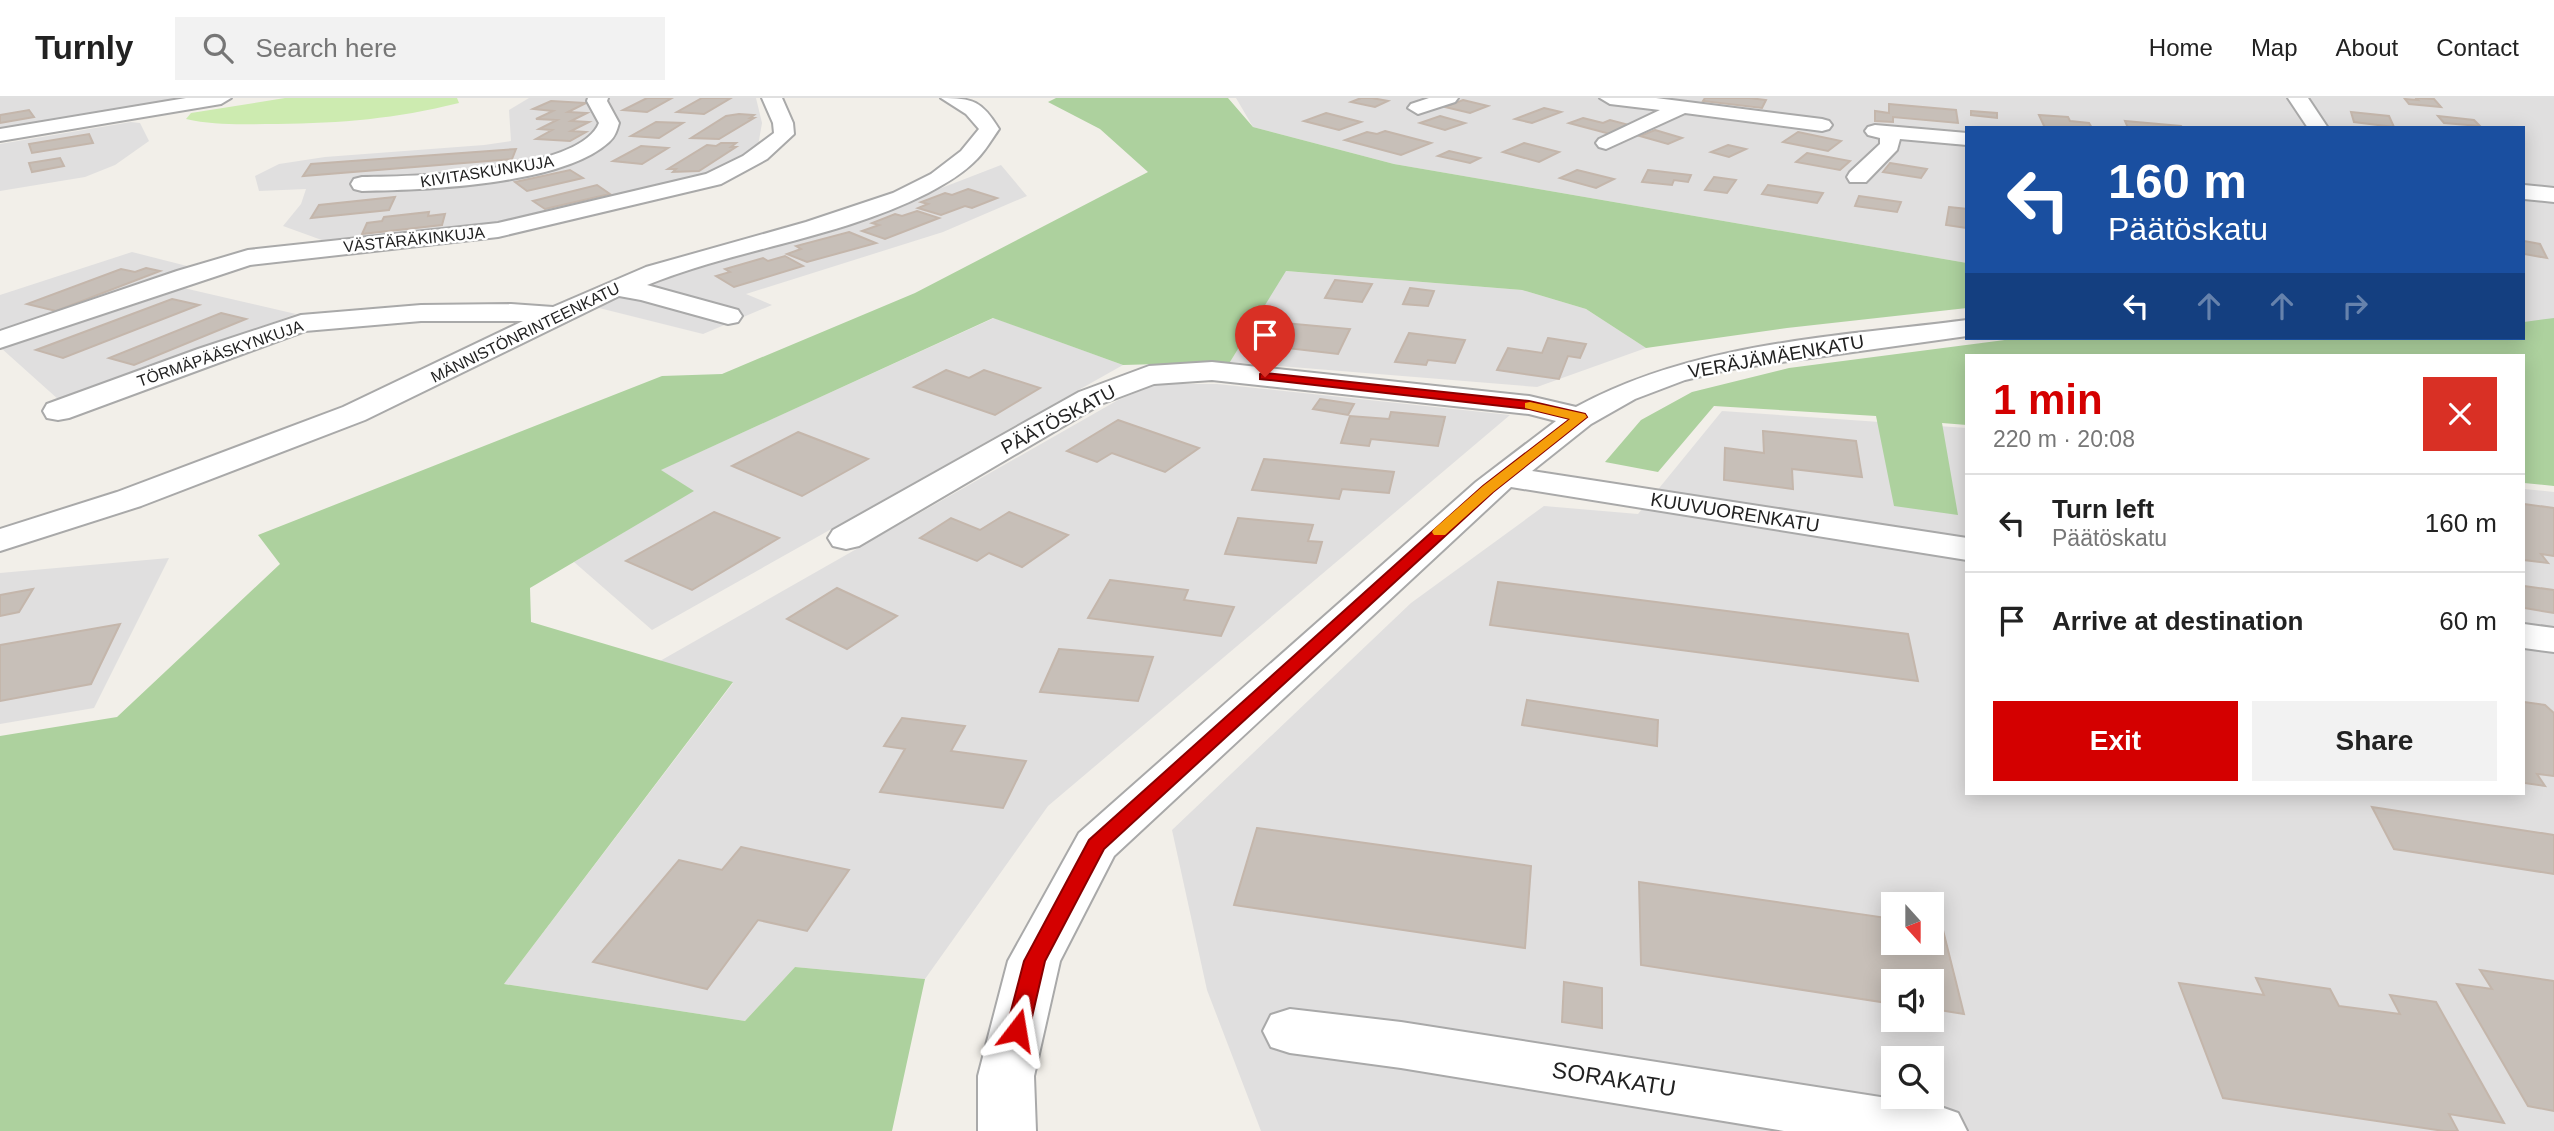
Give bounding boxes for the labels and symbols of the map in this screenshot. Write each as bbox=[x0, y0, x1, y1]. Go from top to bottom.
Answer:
street label: KIVITASKUNKUJA bbox=[419, 153, 555, 190]
street label: VÄSTÄRÄKINKUJA bbox=[342, 224, 486, 255]
street label: MÄNNISTÖNRINTEENKATU bbox=[428, 279, 622, 386]
pin bbox=[1235, 305, 1295, 377]
street label: TÖRMÄPÄÄSKYNKUJA bbox=[135, 317, 306, 390]
street label: VERÄJÄMÄENKATU bbox=[1687, 331, 1866, 382]
street label: PÄÄTÖSKATU bbox=[998, 381, 1119, 458]
street label: KUUVUORENKATU bbox=[1649, 489, 1821, 536]
north arrow bbox=[1881, 892, 1944, 956]
position arrow bbox=[980, 993, 1054, 1067]
street label: SORAKATU bbox=[1550, 1056, 1678, 1102]

